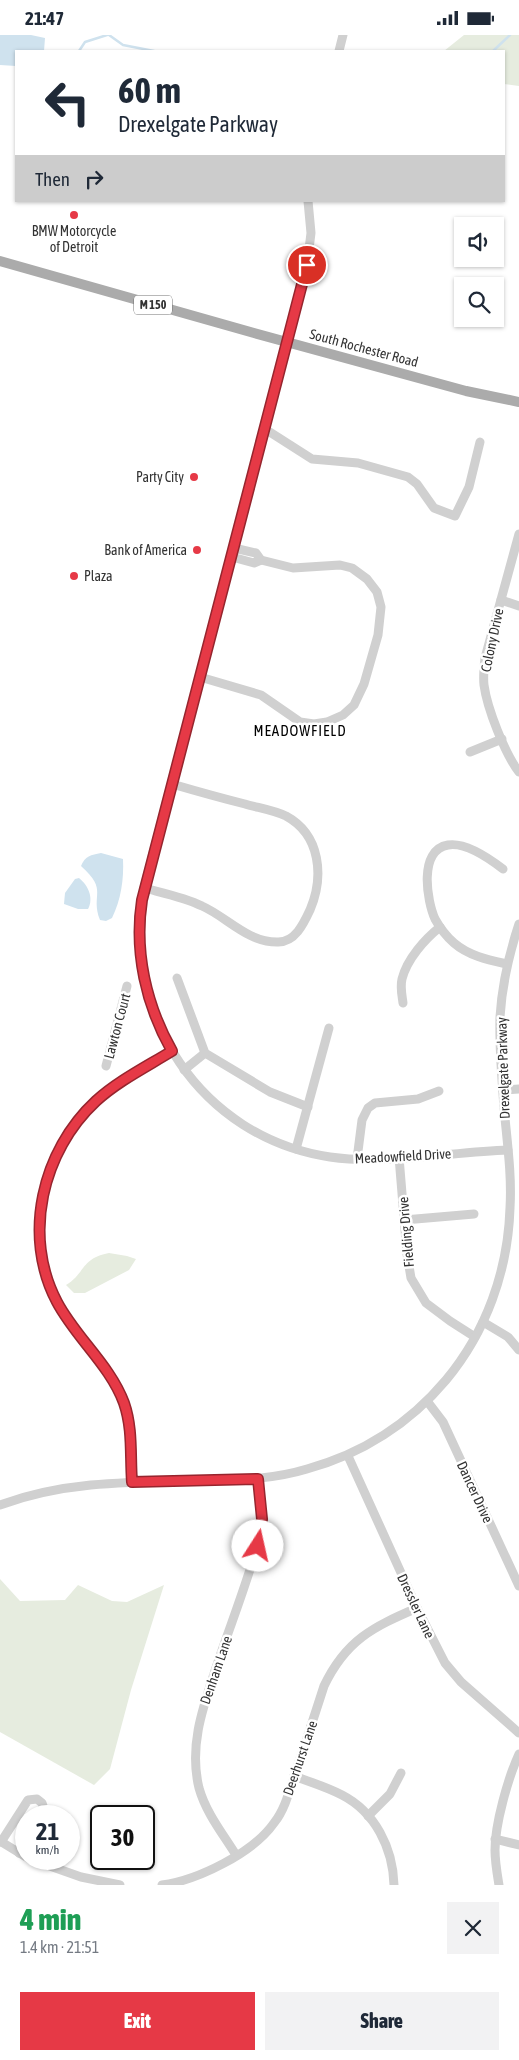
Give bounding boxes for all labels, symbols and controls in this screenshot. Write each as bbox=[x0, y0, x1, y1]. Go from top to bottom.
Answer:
text: 21:47 bbox=[25, 7, 64, 29]
icon: left bbox=[35, 70, 100, 135]
text: 60 m bbox=[118, 70, 181, 110]
text: Drexelgate Parkway bbox=[118, 111, 278, 137]
icon: right bbox=[80, 165, 108, 193]
text: Then bbox=[35, 168, 70, 190]
marker: BMW Motorcycle of Detroit bbox=[68, 209, 80, 221]
map controls bbox=[454, 217, 504, 327]
button: sound bbox=[454, 217, 504, 267]
place label: BMW Motorcycle of Detroit bbox=[32, 223, 116, 255]
pin bbox=[286, 244, 328, 286]
icon: arrive bbox=[293, 251, 321, 279]
button: search bbox=[454, 277, 504, 327]
road number: M 150 bbox=[134, 295, 172, 315]
street label: South Rochester Road bbox=[308, 326, 420, 370]
place label: Party City bbox=[136, 469, 184, 485]
marker: Party City bbox=[188, 471, 200, 483]
place label: Bank of America bbox=[104, 542, 187, 558]
marker: Bank of America bbox=[191, 544, 203, 556]
place label: Plaza bbox=[84, 568, 113, 584]
marker: Plaza bbox=[68, 570, 80, 582]
street label: Colony Drive bbox=[477, 607, 507, 673]
district label: MEADOWFIELD bbox=[253, 722, 347, 739]
street label: Lawton Court bbox=[101, 992, 133, 1060]
street label: Drexelgate Parkway bbox=[493, 1017, 513, 1119]
street label: Meadowfield Drive bbox=[354, 1145, 452, 1167]
street label: Fielding Drive bbox=[395, 1196, 417, 1268]
street label: Dancer Drive bbox=[454, 1459, 496, 1525]
position arrow bbox=[231, 1519, 283, 1571]
street label: Dressler Lane bbox=[394, 1571, 438, 1641]
street label: Denham Lane bbox=[197, 1634, 235, 1706]
street label: Deerhurst Lane bbox=[280, 1718, 320, 1798]
speed limit sign: 30 bbox=[90, 1805, 155, 1870]
text: 21 bbox=[36, 1817, 59, 1845]
text: km/h bbox=[36, 1843, 59, 1857]
text: 4 min bbox=[20, 1902, 81, 1936]
button: close bbox=[447, 1902, 499, 1954]
text: 1.4 km · 21:51 bbox=[20, 1938, 99, 1956]
button: Exit bbox=[20, 1992, 255, 2050]
button: Share bbox=[265, 1992, 499, 2050]

